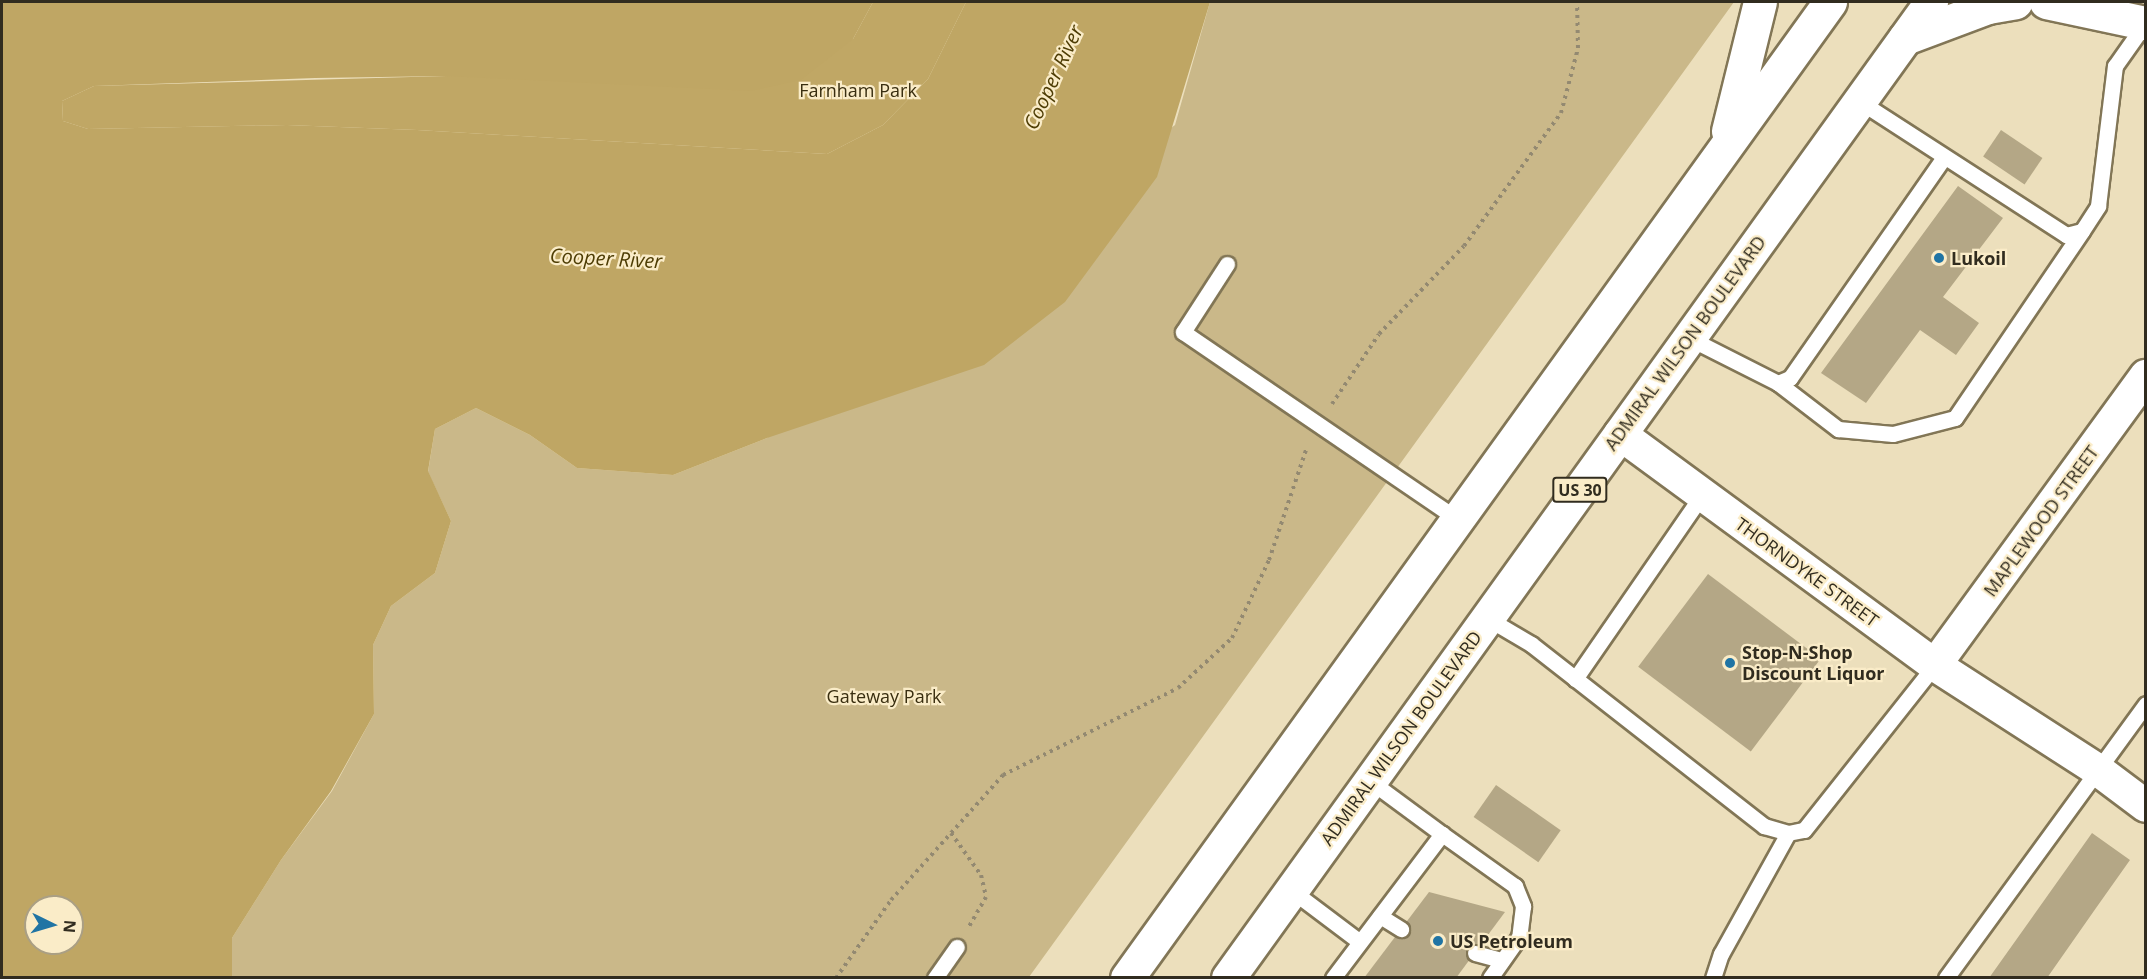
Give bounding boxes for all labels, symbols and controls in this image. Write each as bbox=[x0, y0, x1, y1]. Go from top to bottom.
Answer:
water label: Cooper River bbox=[1018, 21, 1088, 133]
park label: Farnham Park bbox=[799, 79, 917, 101]
street label: ADMIRAL WILSON BOULEVARD bbox=[1600, 232, 1770, 454]
water label: Cooper River bbox=[549, 243, 663, 273]
place label: Lukoil bbox=[1951, 247, 2006, 269]
marker: Lukoil bbox=[1932, 251, 1946, 265]
street label: MAPLEWOOD STREET bbox=[1979, 441, 2103, 601]
road number: US 30 bbox=[1552, 477, 1608, 503]
street label: THORNDYKE STREET bbox=[1731, 513, 1883, 631]
street label: ADMIRAL WILSON BOULEVARD bbox=[1316, 627, 1486, 849]
place label: Stop-N-Shop Discount Liquor bbox=[1742, 642, 1885, 684]
marker: Stop-N-Shop Discount Liquor bbox=[1723, 656, 1737, 670]
park label: Gateway Park bbox=[827, 685, 941, 707]
north arrow bbox=[24, 895, 84, 955]
text: N bbox=[58, 919, 81, 934]
place label: US Petroleum bbox=[1450, 930, 1573, 952]
marker: US Petroleum bbox=[1431, 934, 1445, 948]

